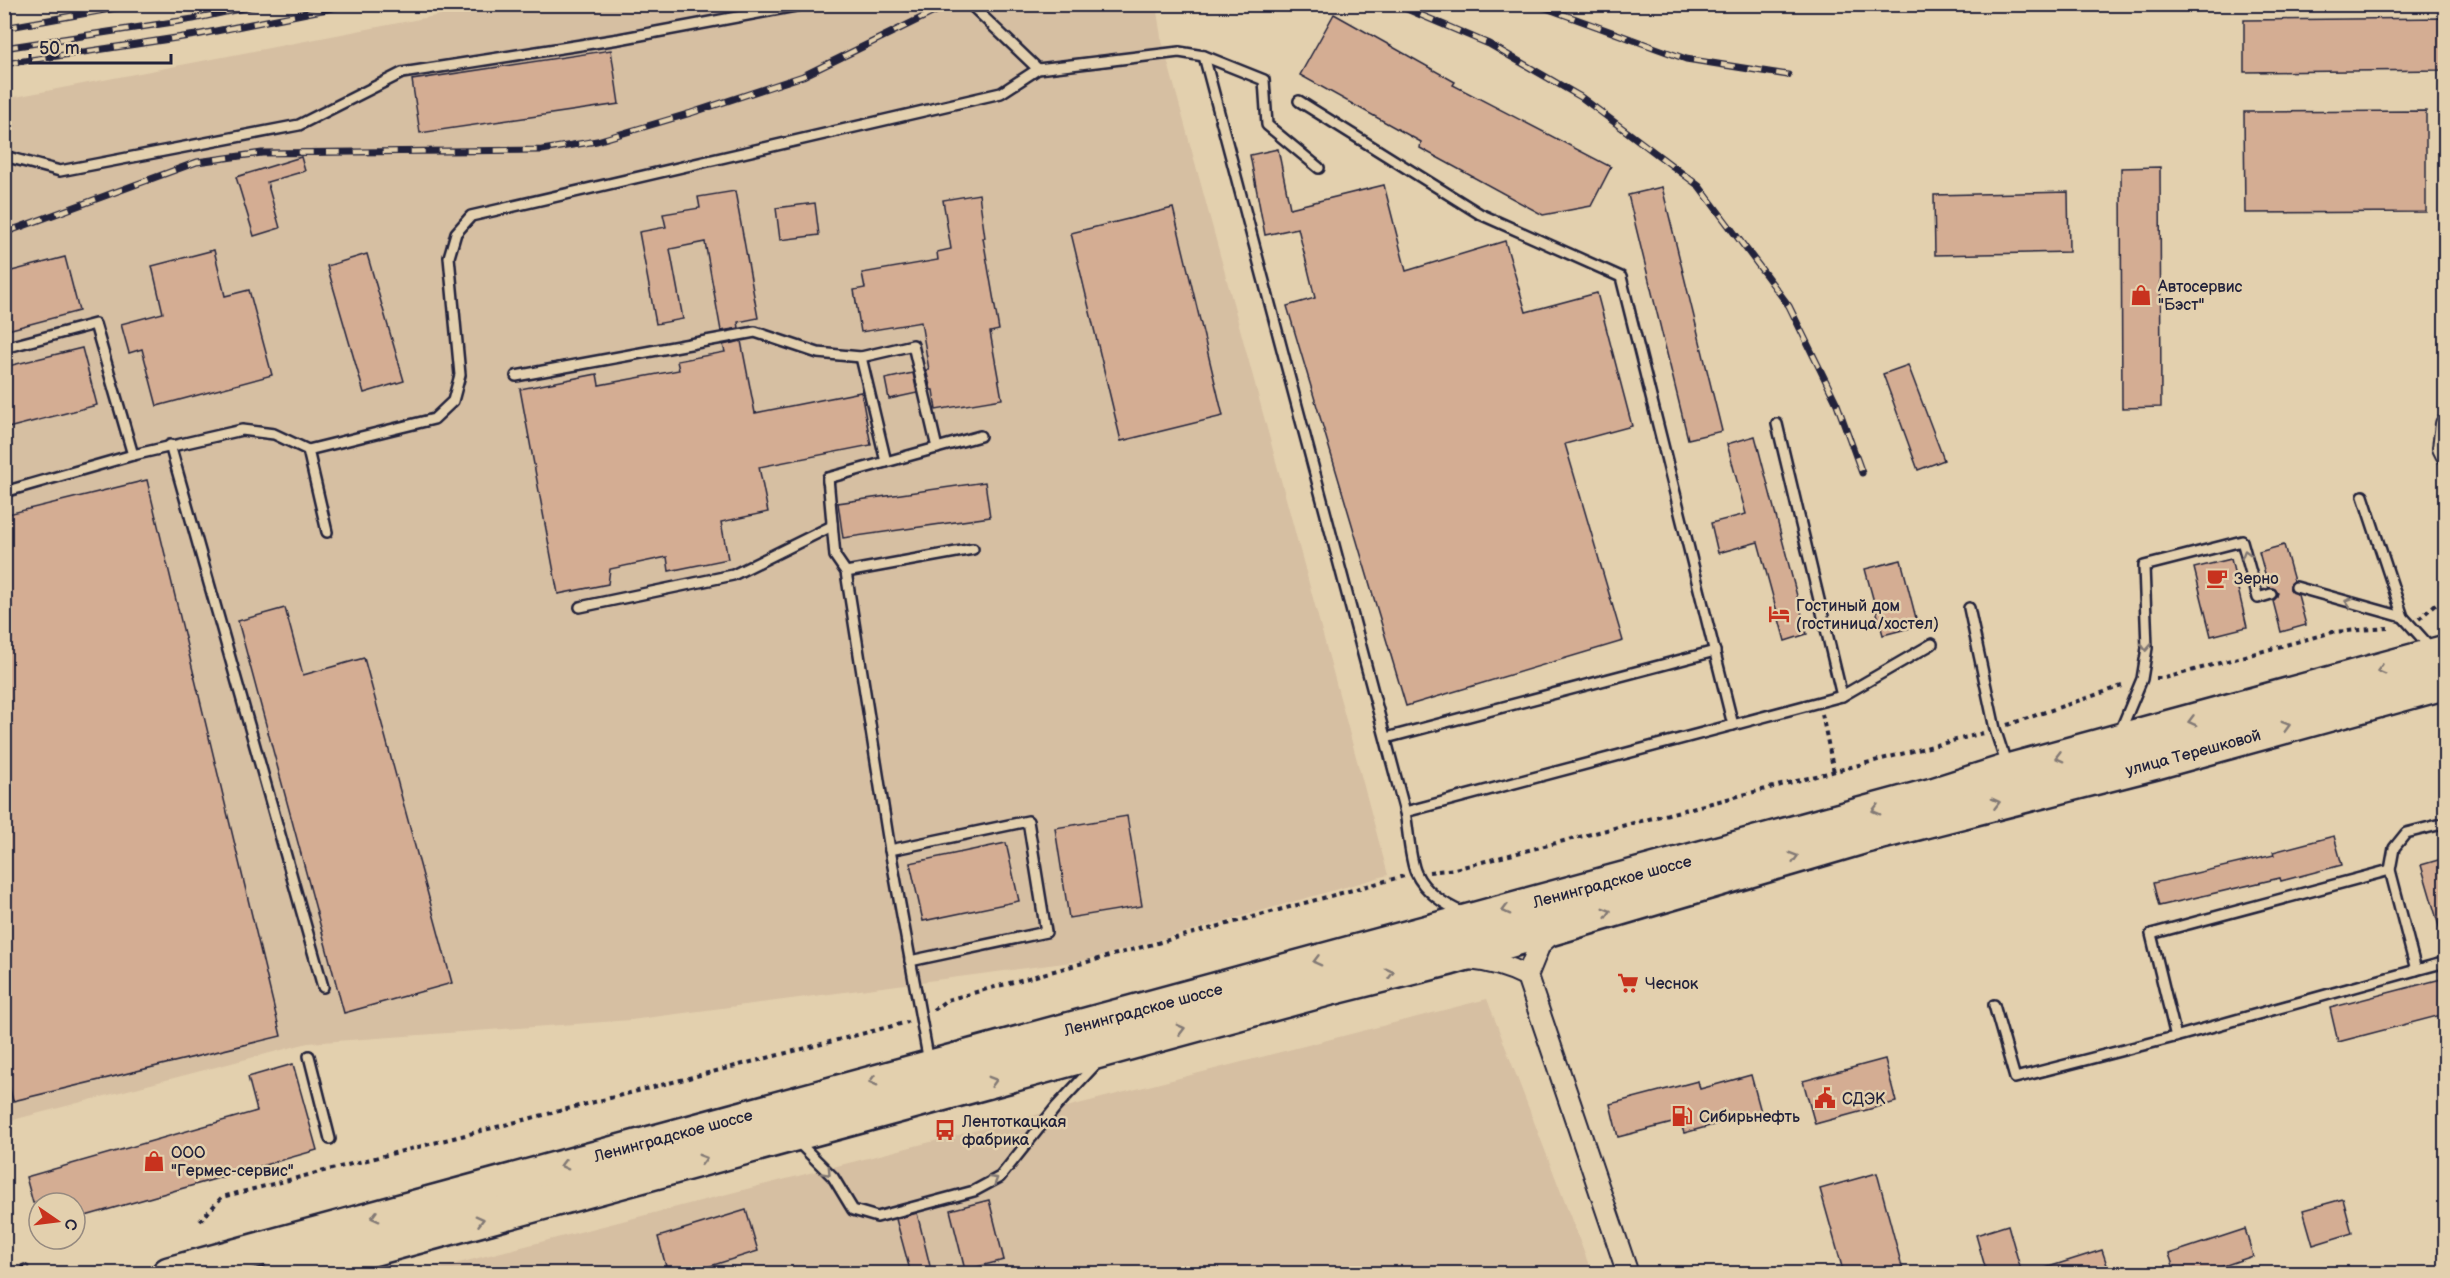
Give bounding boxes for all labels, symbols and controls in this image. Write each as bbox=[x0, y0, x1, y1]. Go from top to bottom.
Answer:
scale bar bbox=[30, 27, 171, 65]
text: 50 m bbox=[39, 38, 80, 59]
place label: Автосервис "Бэст" bbox=[2157, 278, 2243, 315]
shop icon: Автосервис "Бэст" bbox=[2129, 283, 2153, 307]
one-way arrow bbox=[2241, 549, 2253, 560]
cafe icon: Зерно bbox=[2205, 566, 2229, 590]
place label: Зерно bbox=[2234, 570, 2279, 589]
place label: Гостиный дом (гостиница/хостел) bbox=[1796, 597, 1939, 634]
one-way arrow bbox=[2344, 597, 2355, 609]
hotel icon: Гостиный дом (гостиница/хостел) bbox=[1767, 602, 1791, 626]
one-way arrow bbox=[2140, 642, 2153, 651]
one-way arrow bbox=[2376, 662, 2386, 675]
one-way arrow bbox=[2187, 713, 2197, 726]
one-way arrow bbox=[2281, 721, 2291, 734]
street label: улица Терешковой bbox=[2124, 726, 2263, 781]
one-way arrow bbox=[2054, 750, 2065, 762]
one-way arrow bbox=[1990, 797, 2000, 810]
one-way arrow bbox=[1872, 803, 1882, 815]
street label: Ленинградское шоссе bbox=[1530, 852, 1694, 913]
one-way arrow bbox=[1788, 852, 1799, 864]
one-way arrow bbox=[1501, 903, 1512, 915]
one-way arrow bbox=[1601, 907, 1612, 919]
one-way arrow bbox=[1313, 953, 1323, 966]
one-way arrow bbox=[1385, 968, 1395, 981]
supermarket icon: Чеснок bbox=[1616, 971, 1640, 995]
place label: Чеснок bbox=[1645, 975, 1699, 994]
street label: Ленинградское шоссе bbox=[1061, 980, 1225, 1041]
one-way arrow bbox=[1175, 1024, 1186, 1036]
one-way arrow bbox=[869, 1074, 879, 1087]
one-way arrow bbox=[987, 1076, 998, 1088]
public building icon: СДЭК bbox=[1813, 1086, 1837, 1110]
place label: СДЭК bbox=[1842, 1090, 1886, 1109]
fuel station icon: Сибирьнефть bbox=[1670, 1104, 1694, 1128]
street label: Ленинградское шоссе bbox=[591, 1106, 755, 1167]
place label: Сибирьнефть bbox=[1699, 1108, 1800, 1127]
place label: Лентоткацкая фабрика bbox=[961, 1113, 1067, 1150]
bus stop icon: Лентоткацкая фабрика bbox=[933, 1118, 957, 1142]
place label: ООО "Гермес-сервис" bbox=[171, 1144, 294, 1181]
shop icon: ООО "Гермес-сервис" bbox=[142, 1149, 166, 1173]
one-way arrow bbox=[697, 1154, 708, 1166]
one-way arrow bbox=[559, 1158, 569, 1170]
one-way arrow bbox=[820, 1165, 831, 1176]
one-way arrow bbox=[988, 1175, 998, 1187]
north arrow bbox=[27, 1191, 87, 1251]
one-way arrow bbox=[371, 1210, 381, 1222]
one-way arrow bbox=[475, 1215, 485, 1228]
text: С bbox=[60, 1217, 81, 1232]

